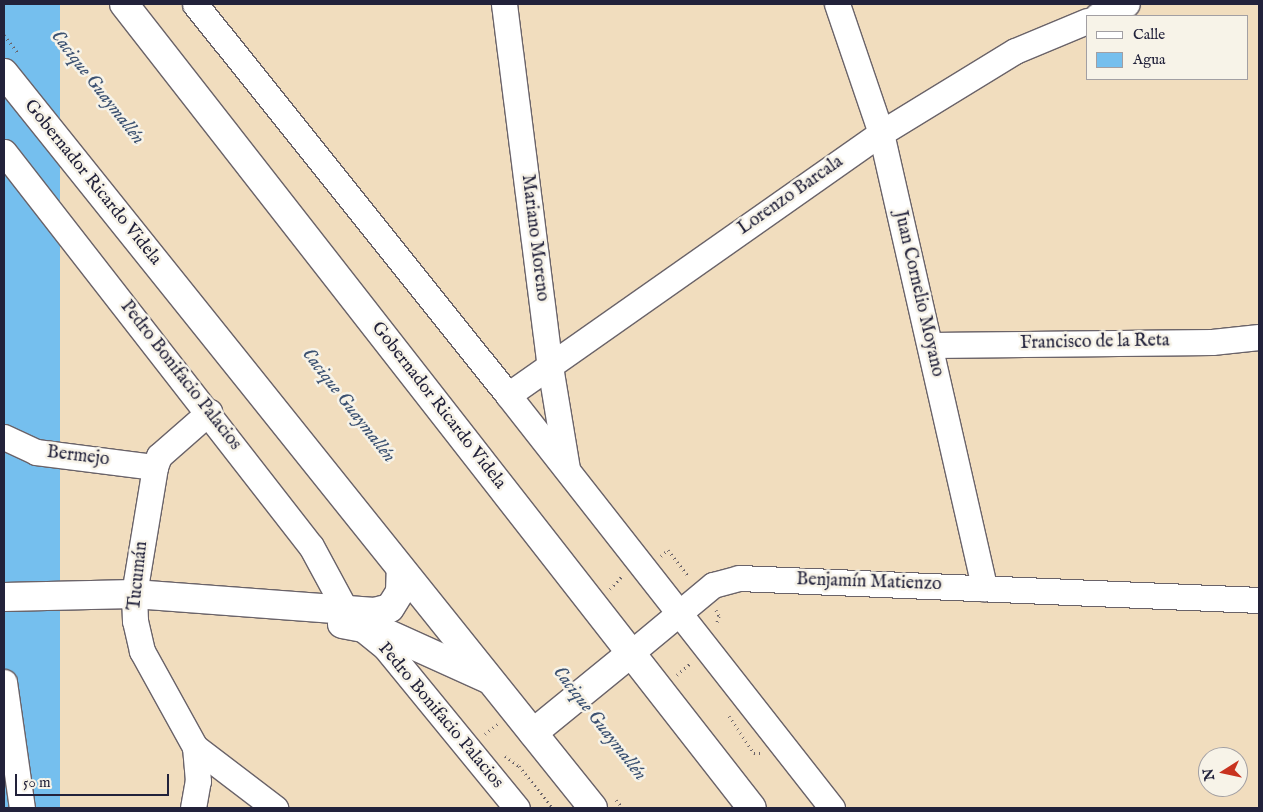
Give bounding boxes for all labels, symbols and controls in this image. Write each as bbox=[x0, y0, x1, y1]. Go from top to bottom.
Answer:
legend bbox=[1086, 15, 1248, 80]
text: Calle bbox=[1133, 25, 1165, 44]
water label: Cacique Guaymallén bbox=[45, 26, 149, 150]
text: Agua bbox=[1133, 50, 1166, 69]
street label: Gobernador Ricardo Videla bbox=[19, 96, 165, 270]
street label: Lorenzo Barcala bbox=[734, 152, 848, 240]
street label: Mariano Moreno bbox=[516, 173, 552, 303]
street label: Juan Cornelio Moyano bbox=[888, 209, 948, 379]
street label: Pedro Bonifacio Palacios bbox=[115, 297, 245, 455]
street label: Gobernador Ricardo Videla bbox=[366, 318, 510, 494]
street label: Francisco de la Reta bbox=[1020, 331, 1170, 355]
water label: Cacique Guaymallén bbox=[296, 344, 400, 468]
street label: Bermejo bbox=[45, 442, 111, 472]
street label: Tucumán bbox=[125, 540, 153, 612]
street label: Benjamín Matienzo bbox=[796, 570, 942, 596]
street label: Pedro Bonifacio Palacios bbox=[373, 639, 507, 793]
water label: Cacique Guaymallén bbox=[547, 662, 651, 786]
north arrow bbox=[1198, 747, 1248, 797]
scale bar bbox=[18, 764, 171, 796]
text: N bbox=[1199, 767, 1219, 782]
text: 50 m bbox=[23, 773, 51, 792]

